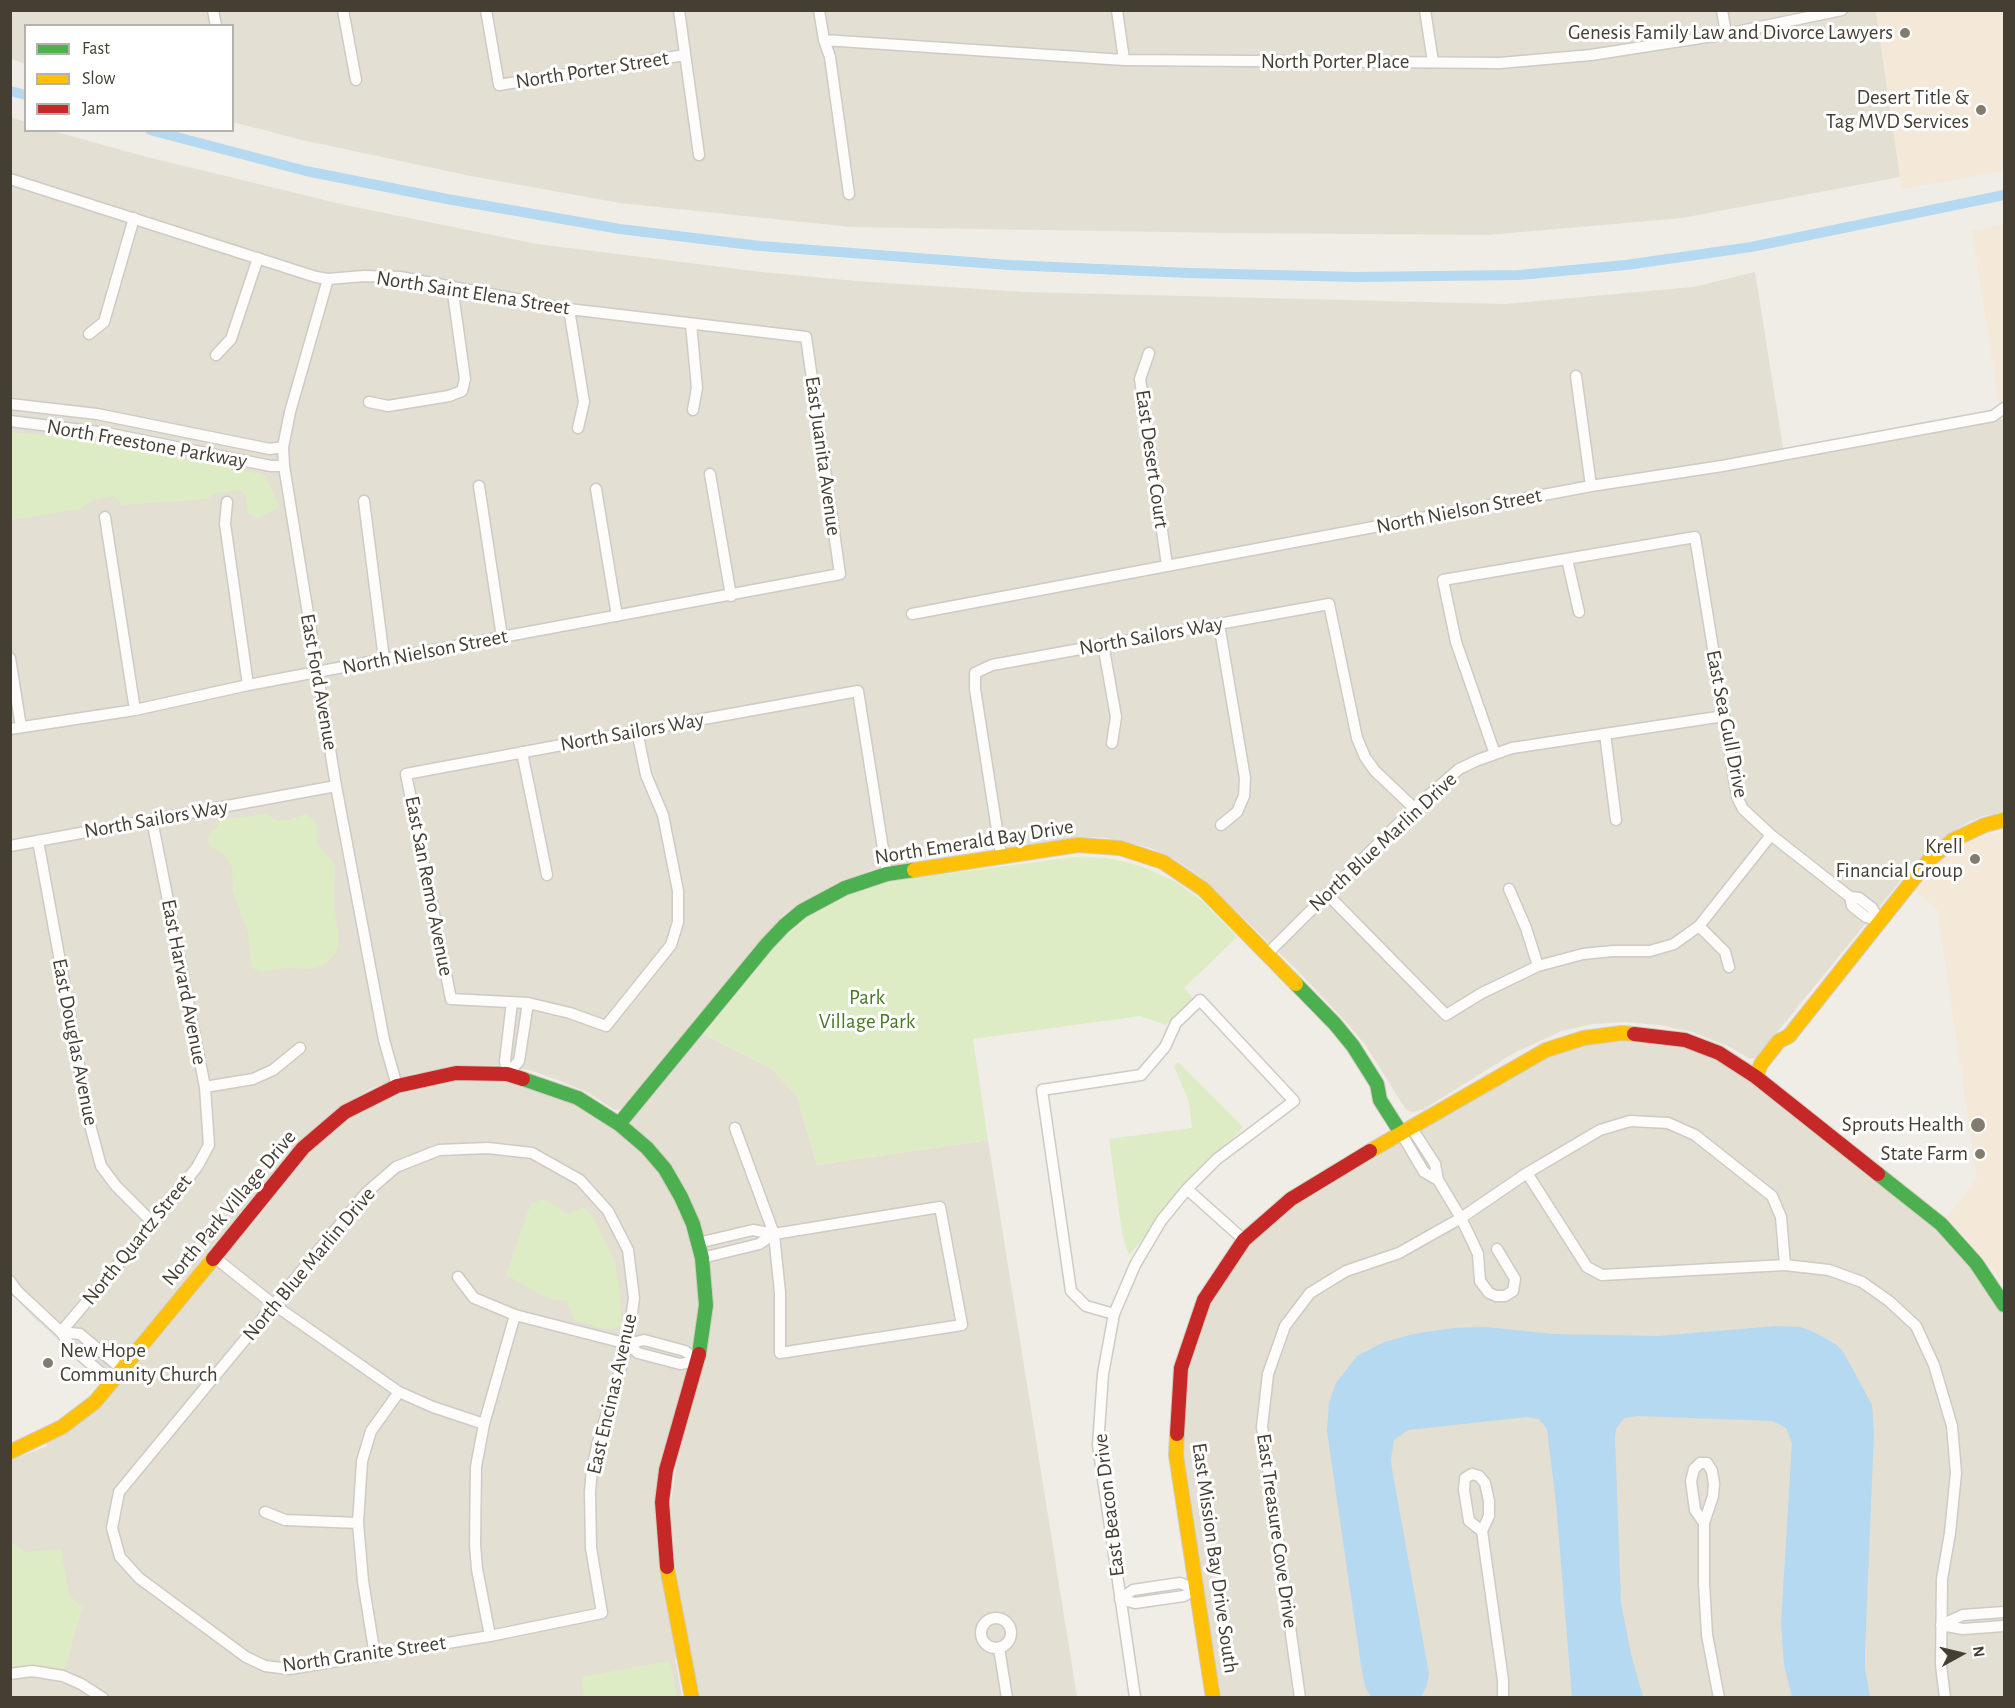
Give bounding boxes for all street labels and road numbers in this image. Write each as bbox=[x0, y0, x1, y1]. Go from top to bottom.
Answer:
street label: North Porter Street bbox=[514, 45, 670, 95]
street label: North Porter Place bbox=[1261, 49, 1409, 75]
street label: North Saint Elena Street bbox=[374, 265, 572, 321]
street label: East Juanita Avenue bbox=[799, 375, 847, 537]
street label: East Desert Court bbox=[1130, 388, 1174, 530]
street label: North Freestone Parkway bbox=[45, 414, 249, 474]
street label: North Nielson Street bbox=[1374, 483, 1544, 539]
street label: North Sailors Way bbox=[1077, 611, 1225, 661]
street label: East Ford Avenue bbox=[295, 612, 343, 752]
street label: North Nielson Street bbox=[340, 624, 510, 680]
street label: East Sea Gull Drive bbox=[1700, 648, 1754, 800]
street label: North Sailors Way bbox=[558, 707, 706, 757]
street label: North Blue Marlin Drive bbox=[1304, 767, 1462, 917]
street label: North Sailors Way bbox=[82, 794, 230, 844]
street label: East San Remo Avenue bbox=[399, 794, 459, 978]
street label: North Emerald Bay Drive bbox=[873, 814, 1075, 870]
street label: East Harvard Avenue bbox=[156, 897, 212, 1067]
street label: East Douglas Avenue bbox=[46, 956, 104, 1128]
street label: North Park Village Drive bbox=[156, 1125, 302, 1291]
street label: North Quartz Street bbox=[77, 1170, 197, 1310]
street label: North Blue Marlin Drive bbox=[237, 1182, 381, 1346]
street label: East Encinas Avenue bbox=[581, 1311, 643, 1477]
street label: East Beacon Drive bbox=[1088, 1432, 1130, 1578]
street label: East Treasure Cove Drive bbox=[1251, 1432, 1303, 1630]
street label: East Mission Bay Drive South bbox=[1186, 1441, 1244, 1675]
street label: North Granite Street bbox=[281, 1630, 447, 1678]

